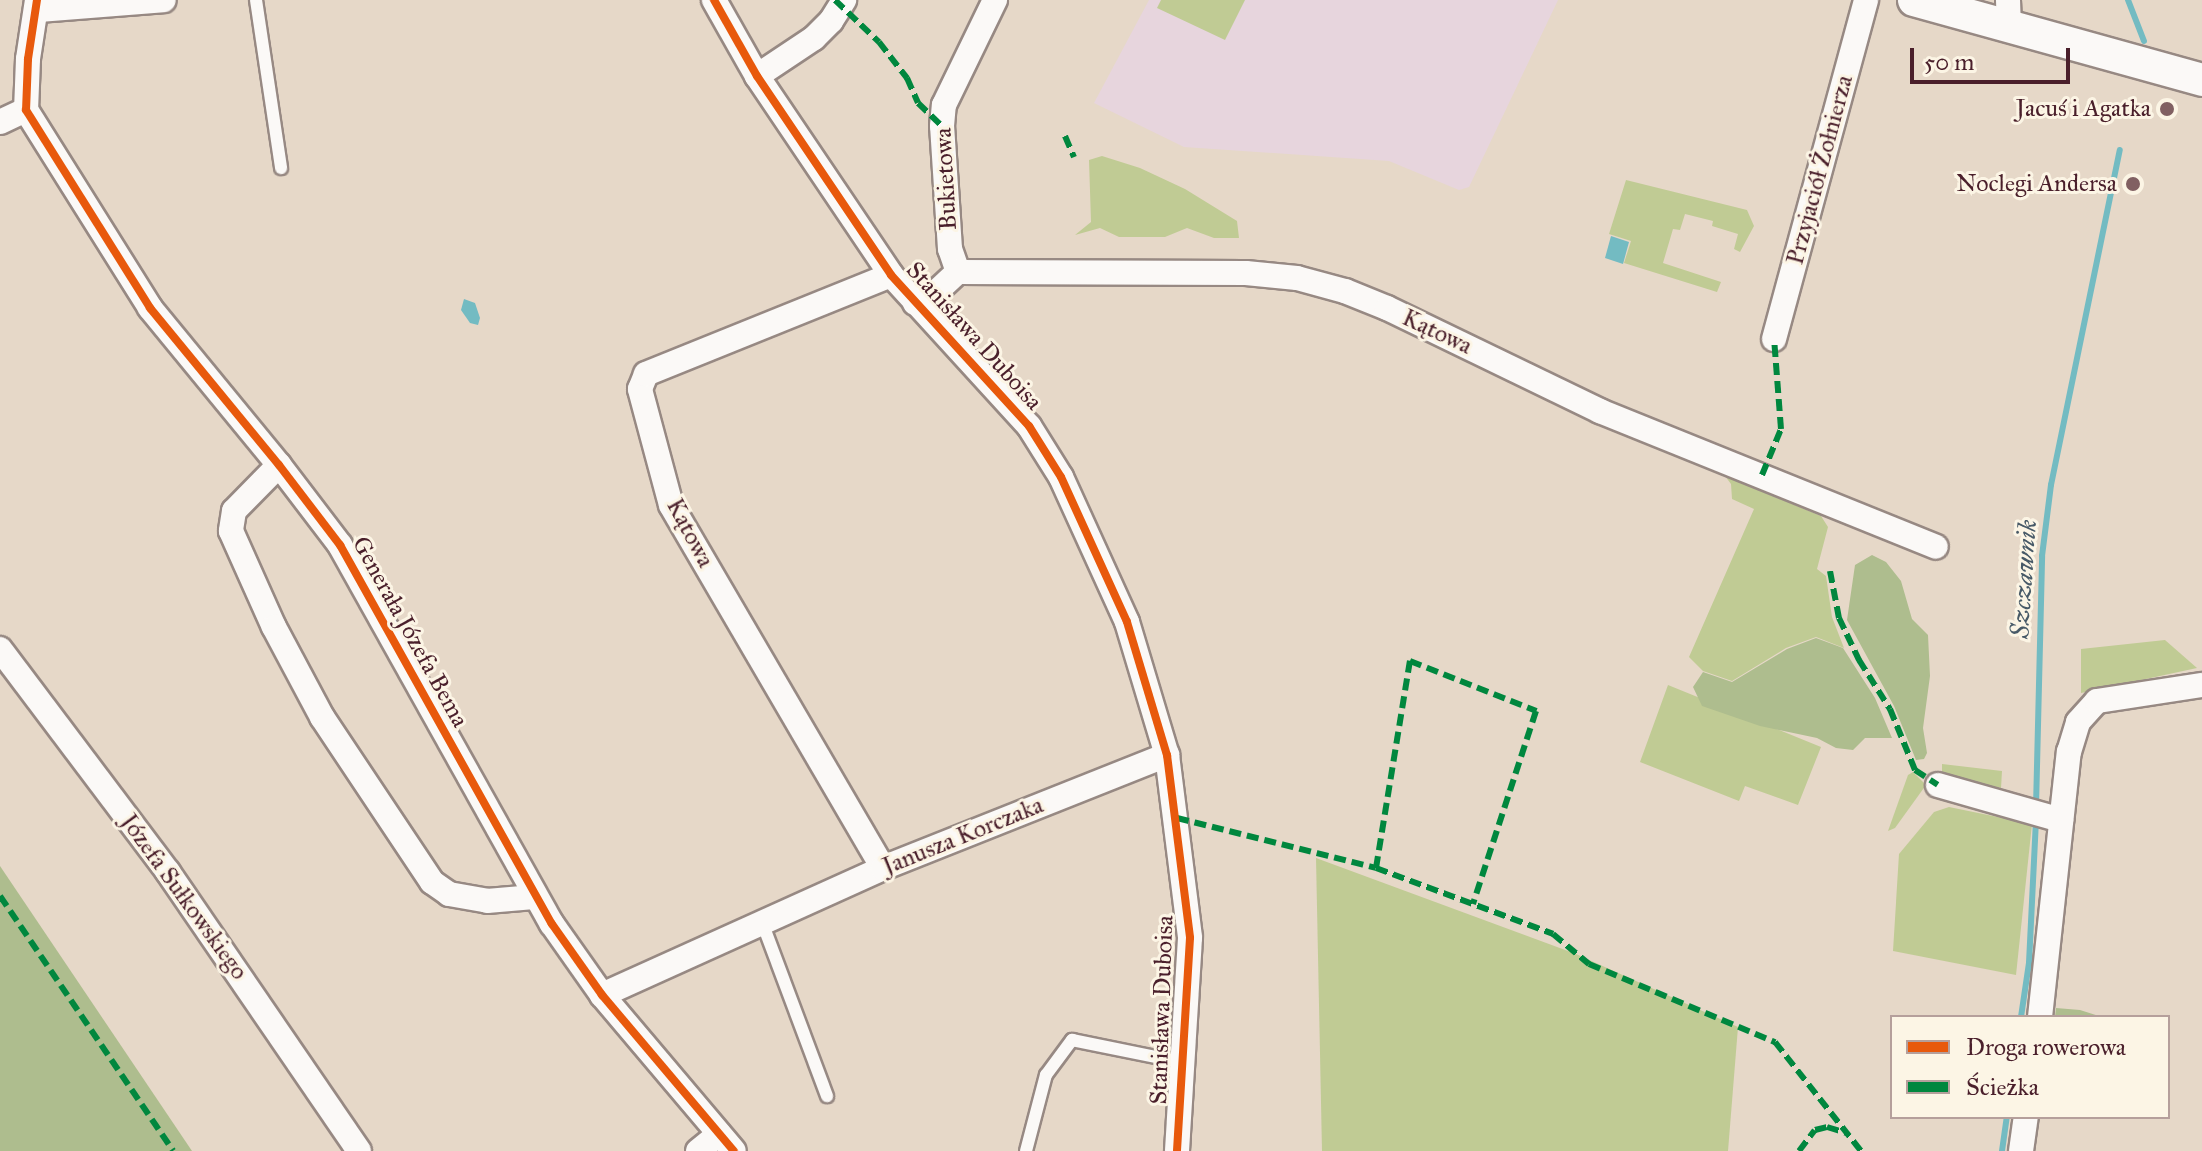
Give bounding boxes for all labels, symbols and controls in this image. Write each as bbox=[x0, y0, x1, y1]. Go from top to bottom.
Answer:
scale bar bbox=[1914, 32, 2074, 82]
text: 50 m bbox=[1924, 47, 1974, 77]
street label: Przyjaciół Żołnierza bbox=[1781, 72, 1859, 268]
place label: Jacuś i Agatka bbox=[2016, 95, 2151, 123]
marker: Jacuś i Agatka bbox=[2158, 100, 2176, 118]
street label: Bukietowa bbox=[929, 127, 963, 231]
place label: Noclegi Andersa bbox=[1956, 170, 2117, 198]
marker: Noclegi Andersa bbox=[2124, 175, 2142, 193]
street label: Stanisława Duboisa bbox=[900, 256, 1048, 416]
street label: Kątowa bbox=[1398, 303, 1476, 361]
street label: Kątowa bbox=[660, 494, 720, 572]
water label: Szczawnik bbox=[2004, 519, 2044, 639]
street label: Generała Józefa Bema bbox=[346, 532, 474, 732]
street label: Janusza Korczaka bbox=[879, 791, 1047, 881]
street label: Józefa Sułkowskiego bbox=[114, 809, 254, 985]
street label: Stanisława Duboisa bbox=[1144, 915, 1180, 1105]
legend bbox=[1890, 1015, 2170, 1119]
text: Droga rowerowa bbox=[1966, 1032, 2126, 1062]
text: Ścieżka bbox=[1966, 1072, 2039, 1102]

